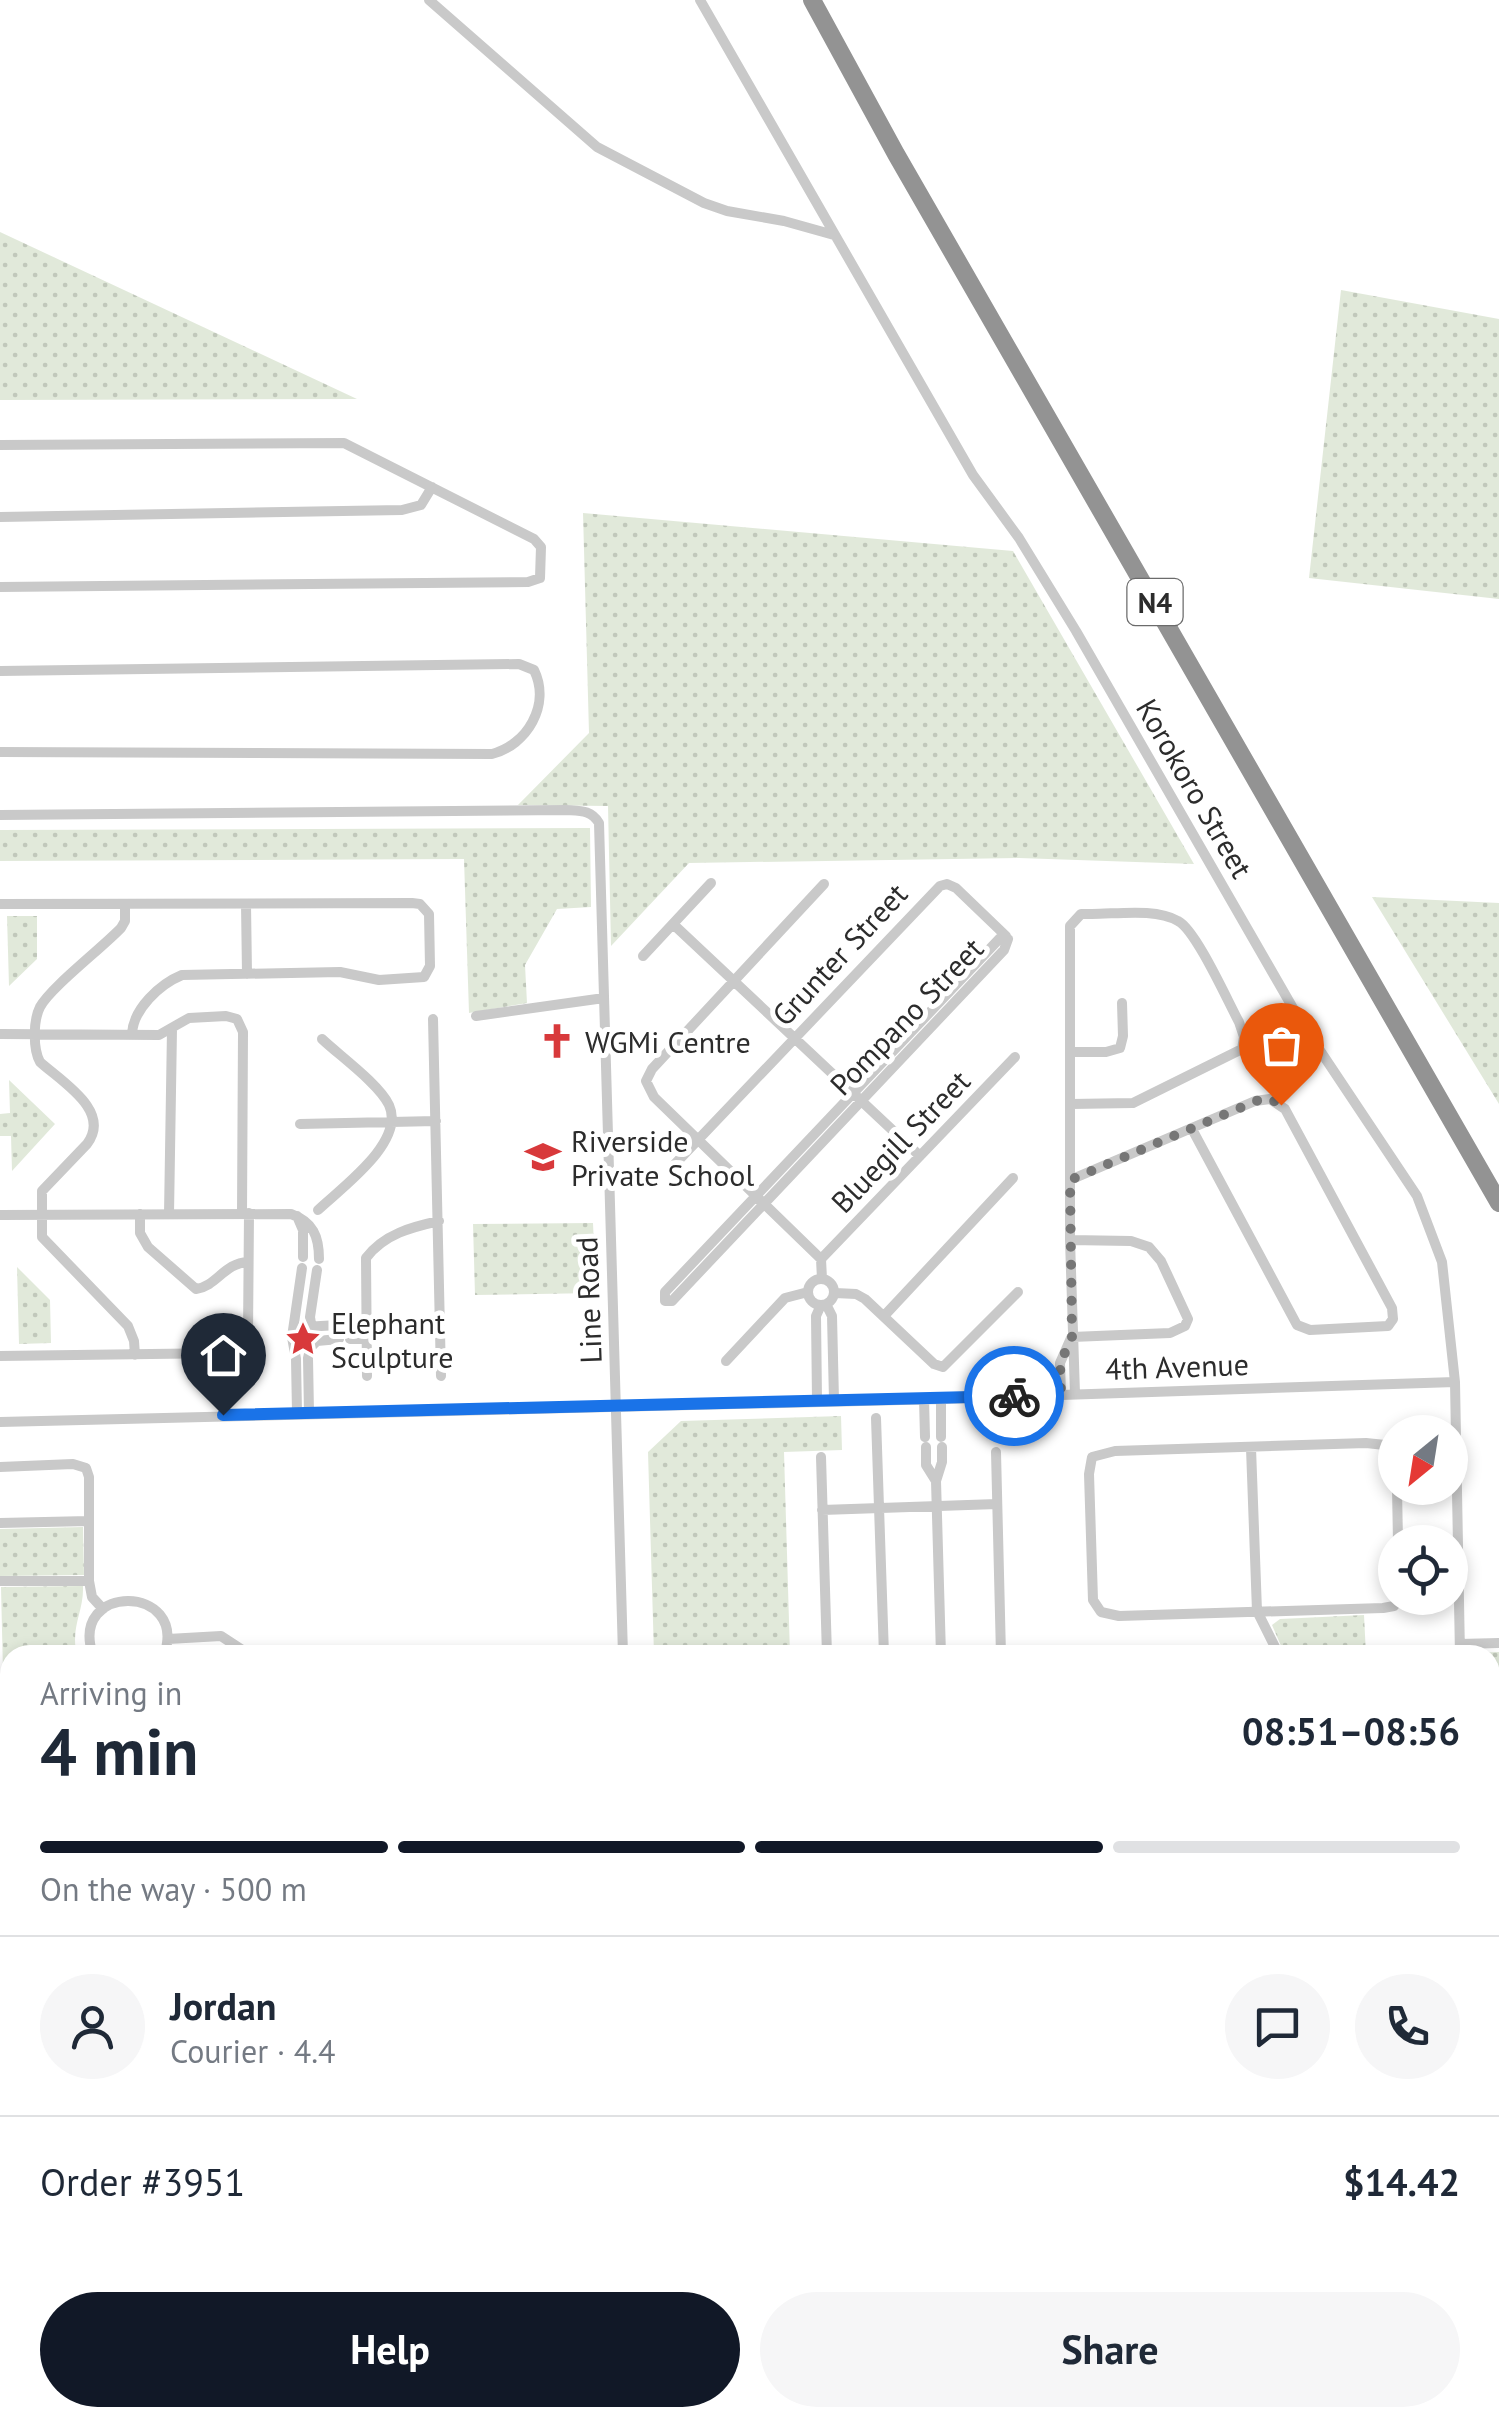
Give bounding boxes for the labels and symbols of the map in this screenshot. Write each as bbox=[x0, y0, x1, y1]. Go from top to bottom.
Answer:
road number: N4 bbox=[1128, 579, 1182, 625]
street label: Korokoro Street bbox=[1128, 692, 1262, 884]
street label: Grunter Street bbox=[763, 874, 915, 1034]
street label: Pompano Street bbox=[821, 929, 991, 1103]
pin bbox=[1239, 1003, 1324, 1106]
church icon: WGMi Centre bbox=[538, 1022, 576, 1060]
place label: WGMi Centre bbox=[585, 1022, 751, 1061]
street label: Bluegill Street bbox=[822, 1061, 978, 1221]
place label: Riverside Private School bbox=[571, 1121, 754, 1194]
school or university icon: Riverside Private School bbox=[524, 1138, 562, 1176]
street label: Line Road bbox=[566, 1236, 610, 1364]
place label: Elephant Sculpture bbox=[331, 1303, 453, 1376]
pin bbox=[181, 1313, 266, 1416]
place icon: Elephant Sculpture bbox=[284, 1320, 322, 1358]
street label: 4th Avenue bbox=[1105, 1344, 1249, 1388]
courier bbox=[964, 1346, 1064, 1446]
north arrow bbox=[1378, 1415, 1468, 1505]

